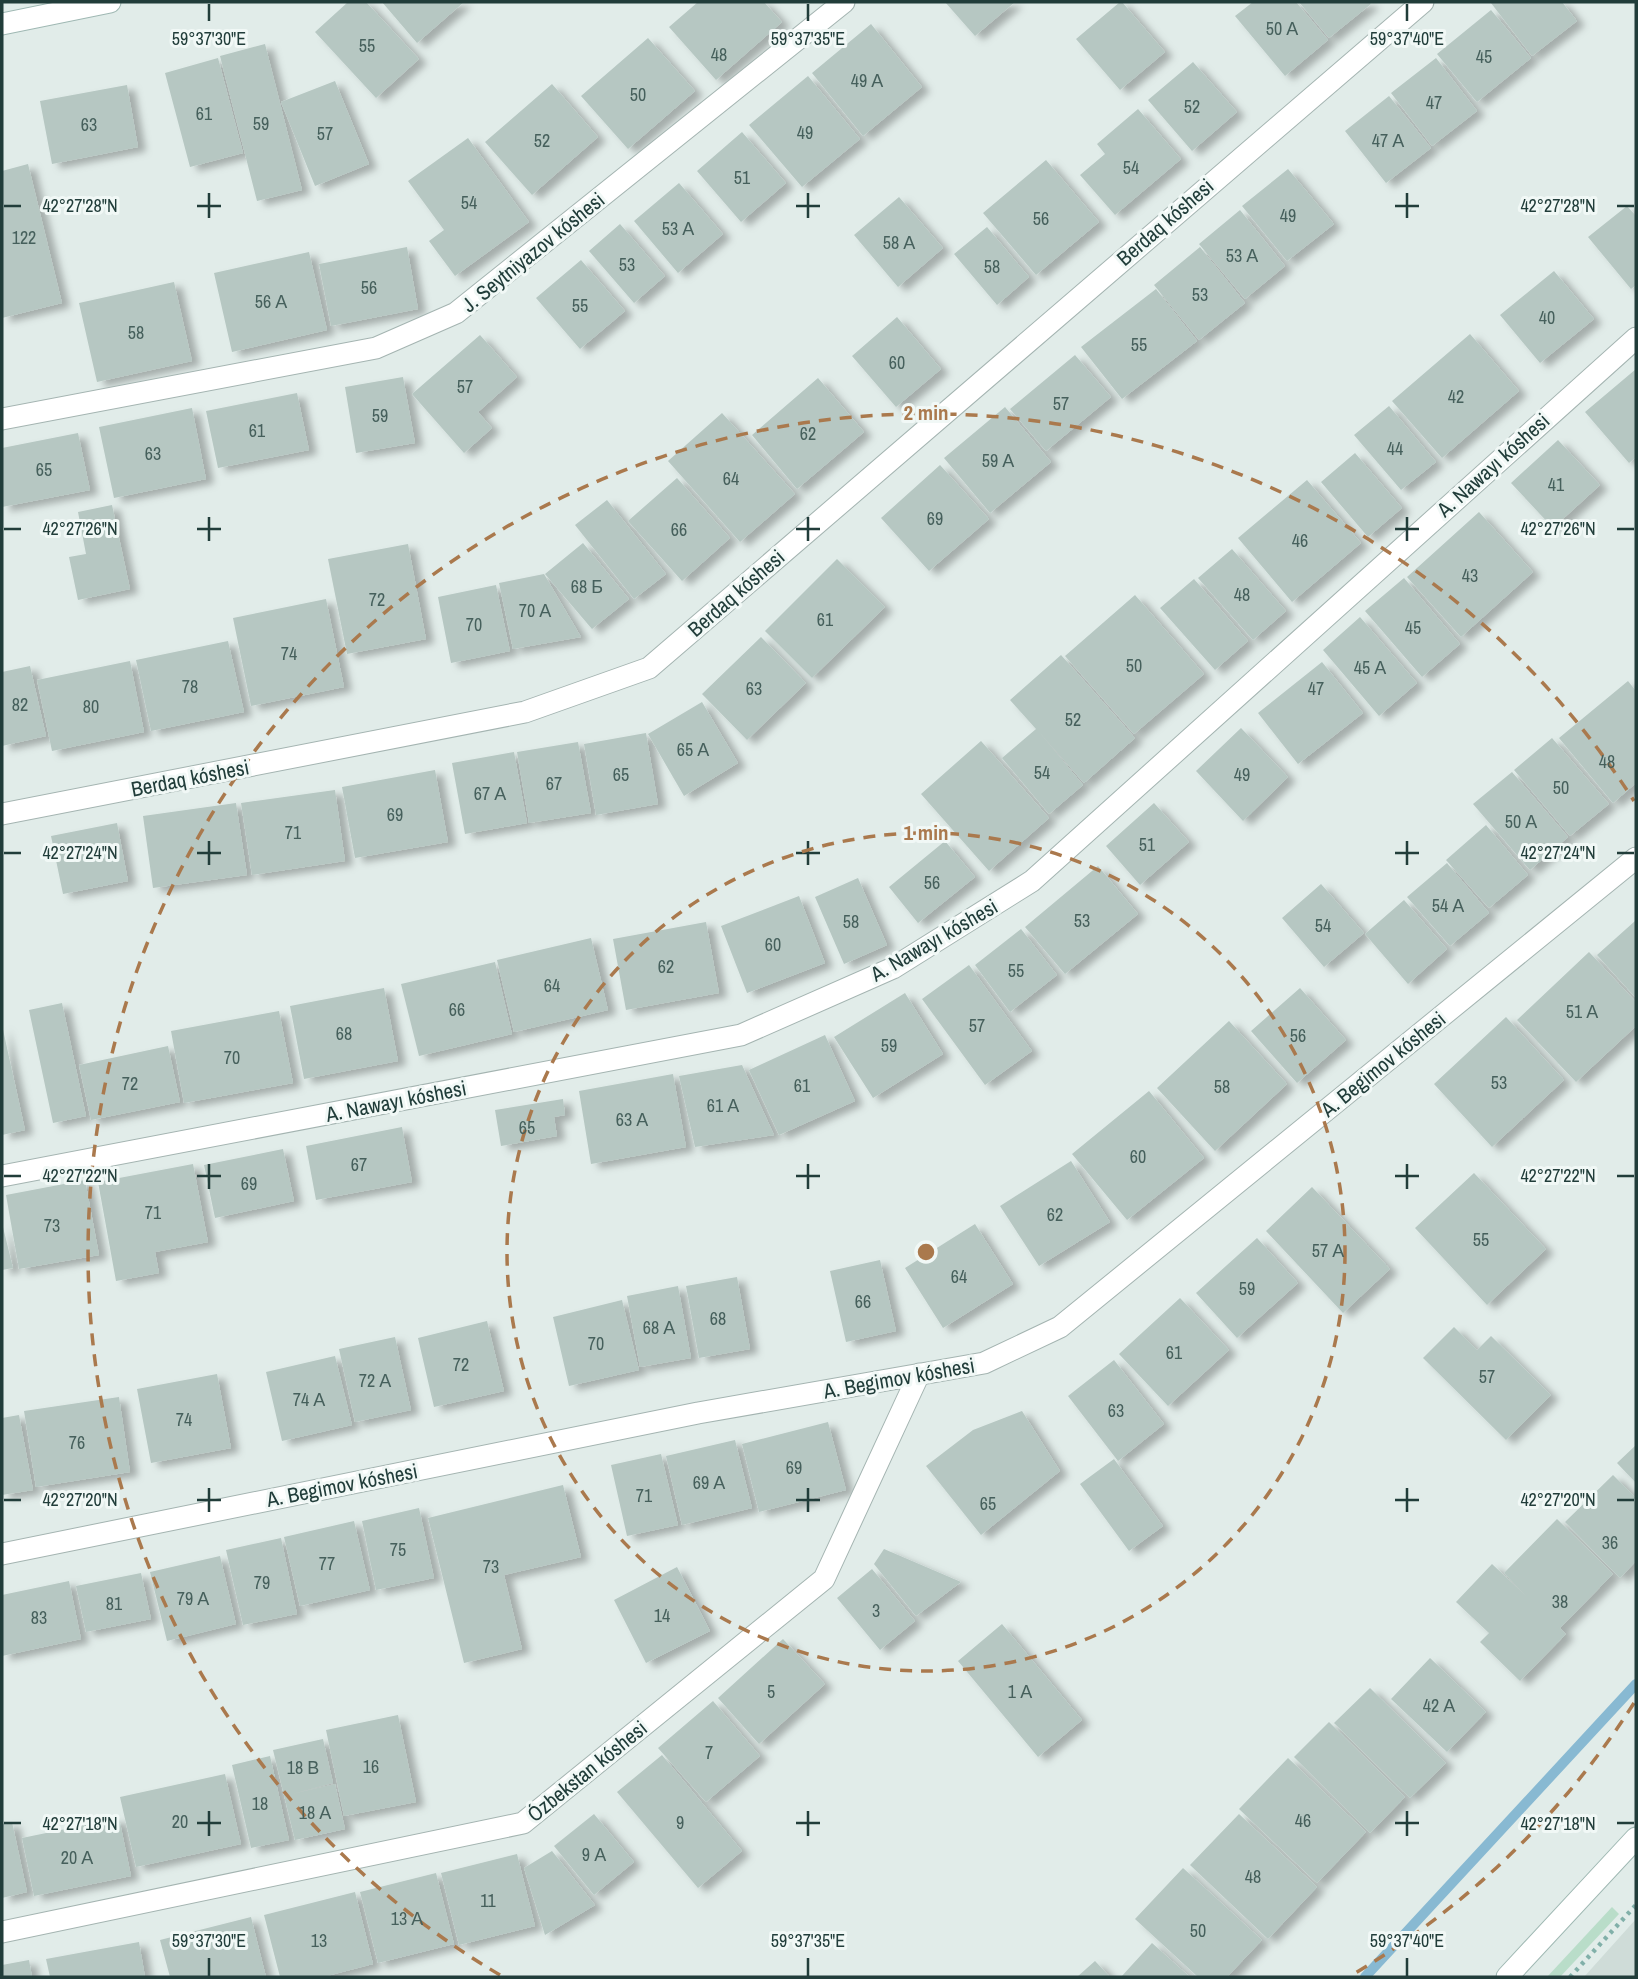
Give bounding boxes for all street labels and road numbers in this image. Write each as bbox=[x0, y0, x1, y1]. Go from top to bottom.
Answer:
street label: Berdaq kóshesi bbox=[1110, 172, 1220, 272]
street label: J. Seytniyazov kóshesi bbox=[455, 185, 611, 319]
street label: A. Nawayı kóshesi bbox=[1430, 407, 1556, 524]
street label: Berdaq kóshesi bbox=[681, 543, 791, 643]
street label: Berdaq kóshesi bbox=[128, 752, 252, 804]
street label: A. Nawayı kóshesi bbox=[864, 892, 1003, 989]
street label: A. Begimov kóshesi bbox=[1314, 1005, 1452, 1124]
street label: A. Nawayı kóshesi bbox=[322, 1073, 469, 1129]
street label: A. Begimov kóshesi bbox=[820, 1350, 977, 1406]
street label: A. Begimov kóshesi bbox=[263, 1456, 420, 1514]
street label: Ózbekstan kóshesi bbox=[521, 1714, 653, 1828]

